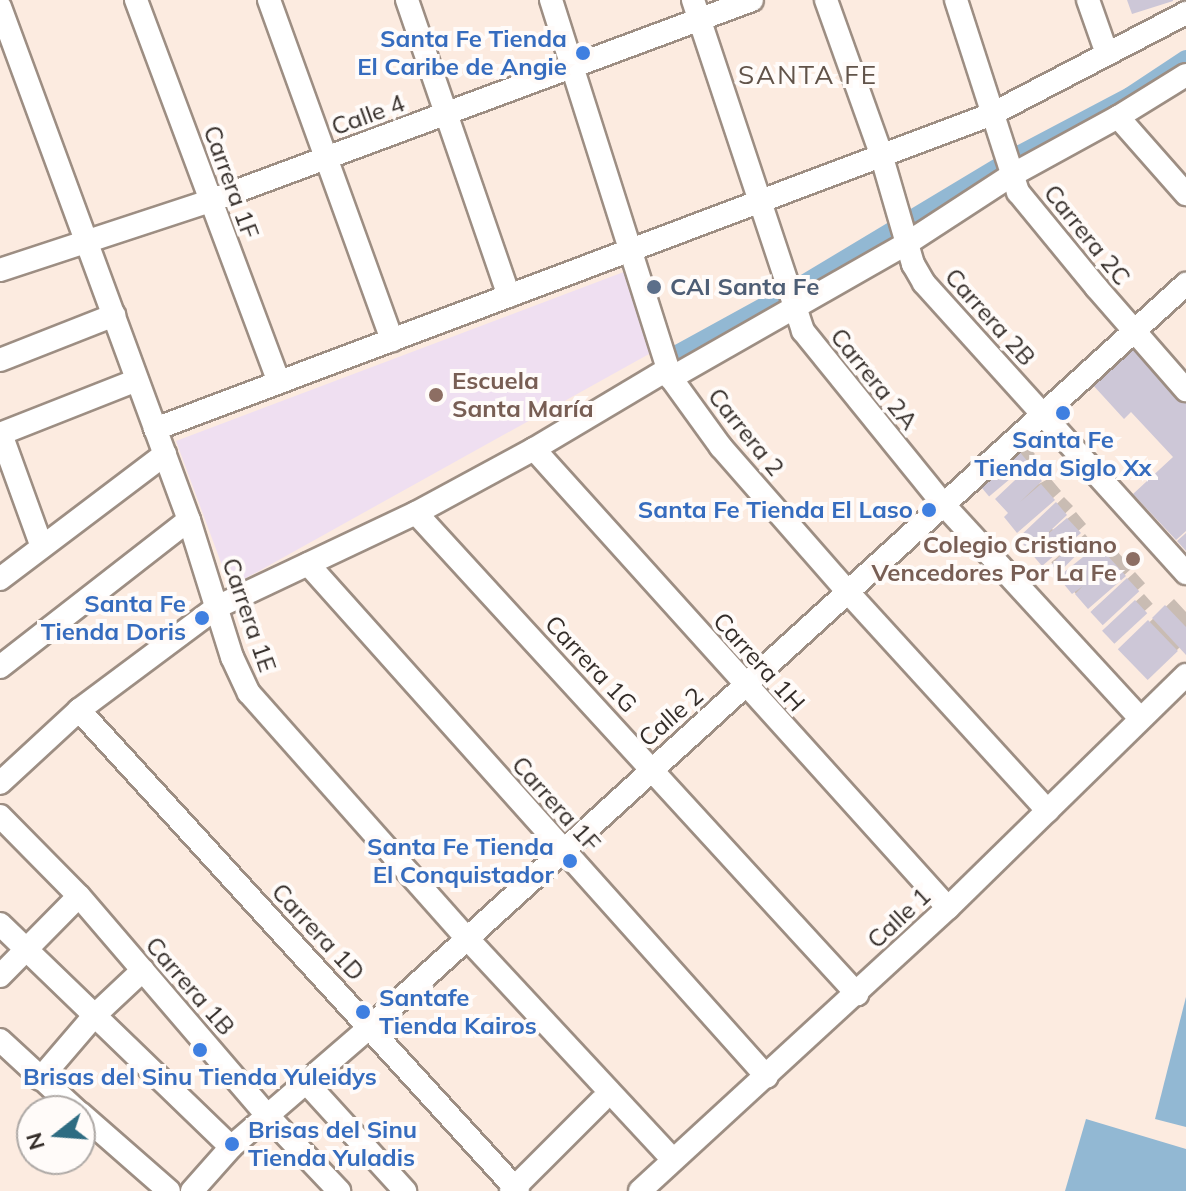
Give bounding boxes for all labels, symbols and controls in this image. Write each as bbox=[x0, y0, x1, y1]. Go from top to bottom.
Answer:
place label: Santa Fe Tienda El Caribe de Angie bbox=[357, 25, 567, 81]
marker: Santa Fe Tienda El Caribe de Angie bbox=[574, 44, 592, 62]
district label: SANTA FE bbox=[738, 59, 878, 91]
street label: Calle 4 bbox=[328, 89, 408, 141]
street label: Carrera 1F bbox=[197, 122, 265, 242]
street label: Carrera 2C bbox=[1038, 179, 1136, 291]
street label: Carrera 2B bbox=[939, 263, 1041, 371]
place label: CAI Santa Fe bbox=[670, 273, 819, 301]
marker: CAI Santa Fe bbox=[645, 278, 663, 296]
street label: Carrera 2A bbox=[824, 323, 924, 435]
place label: Escuela Santa María bbox=[452, 367, 594, 423]
street label: Carrera 2 bbox=[702, 382, 790, 482]
marker: Escuela Santa María bbox=[427, 386, 445, 404]
marker: Santa Fe Tienda Siglo Xx bbox=[1054, 404, 1072, 422]
place label: Santa Fe Tienda Siglo Xx bbox=[974, 426, 1152, 482]
place label: Santa Fe Tienda El Laso bbox=[638, 496, 913, 524]
marker: Santa Fe Tienda El Laso bbox=[920, 501, 938, 519]
place label: Colegio Cristiano Vencedores Por La Fe bbox=[872, 531, 1117, 587]
marker: Colegio Cristiano Vencedores Por La Fe bbox=[1124, 550, 1142, 568]
street label: Carrera 1E bbox=[216, 554, 282, 676]
place label: Santa Fe Tienda Doris bbox=[41, 590, 186, 646]
street label: Carrera 1H bbox=[707, 607, 811, 717]
marker: Santa Fe Tienda Doris bbox=[193, 609, 211, 627]
street label: Carrera 1G bbox=[539, 610, 643, 718]
street label: Calle 2 bbox=[633, 681, 709, 753]
street label: Carrera 1F bbox=[506, 751, 606, 857]
place label: Santa Fe Tienda El Conquistador bbox=[367, 833, 554, 889]
marker: Santa Fe Tienda El Conquistador bbox=[561, 852, 579, 870]
street label: Carrera 1D bbox=[266, 877, 370, 987]
street label: Calle 1 bbox=[862, 882, 936, 954]
street label: Carrera 1B bbox=[140, 931, 240, 1041]
place label: Santafe Tienda Kairos bbox=[379, 984, 537, 1040]
marker: Santafe Tienda Kairos bbox=[354, 1003, 372, 1021]
marker: Brisas del Sinu Tienda Yuleidys bbox=[191, 1041, 209, 1059]
place label: Brisas del Sinu Tienda Yuleidys bbox=[23, 1063, 377, 1091]
north arrow bbox=[16, 1095, 96, 1175]
place label: Brisas del Sinu Tienda Yuladis bbox=[248, 1116, 417, 1172]
text: N bbox=[19, 1129, 51, 1153]
marker: Brisas del Sinu Tienda Yuladis bbox=[223, 1135, 241, 1153]

